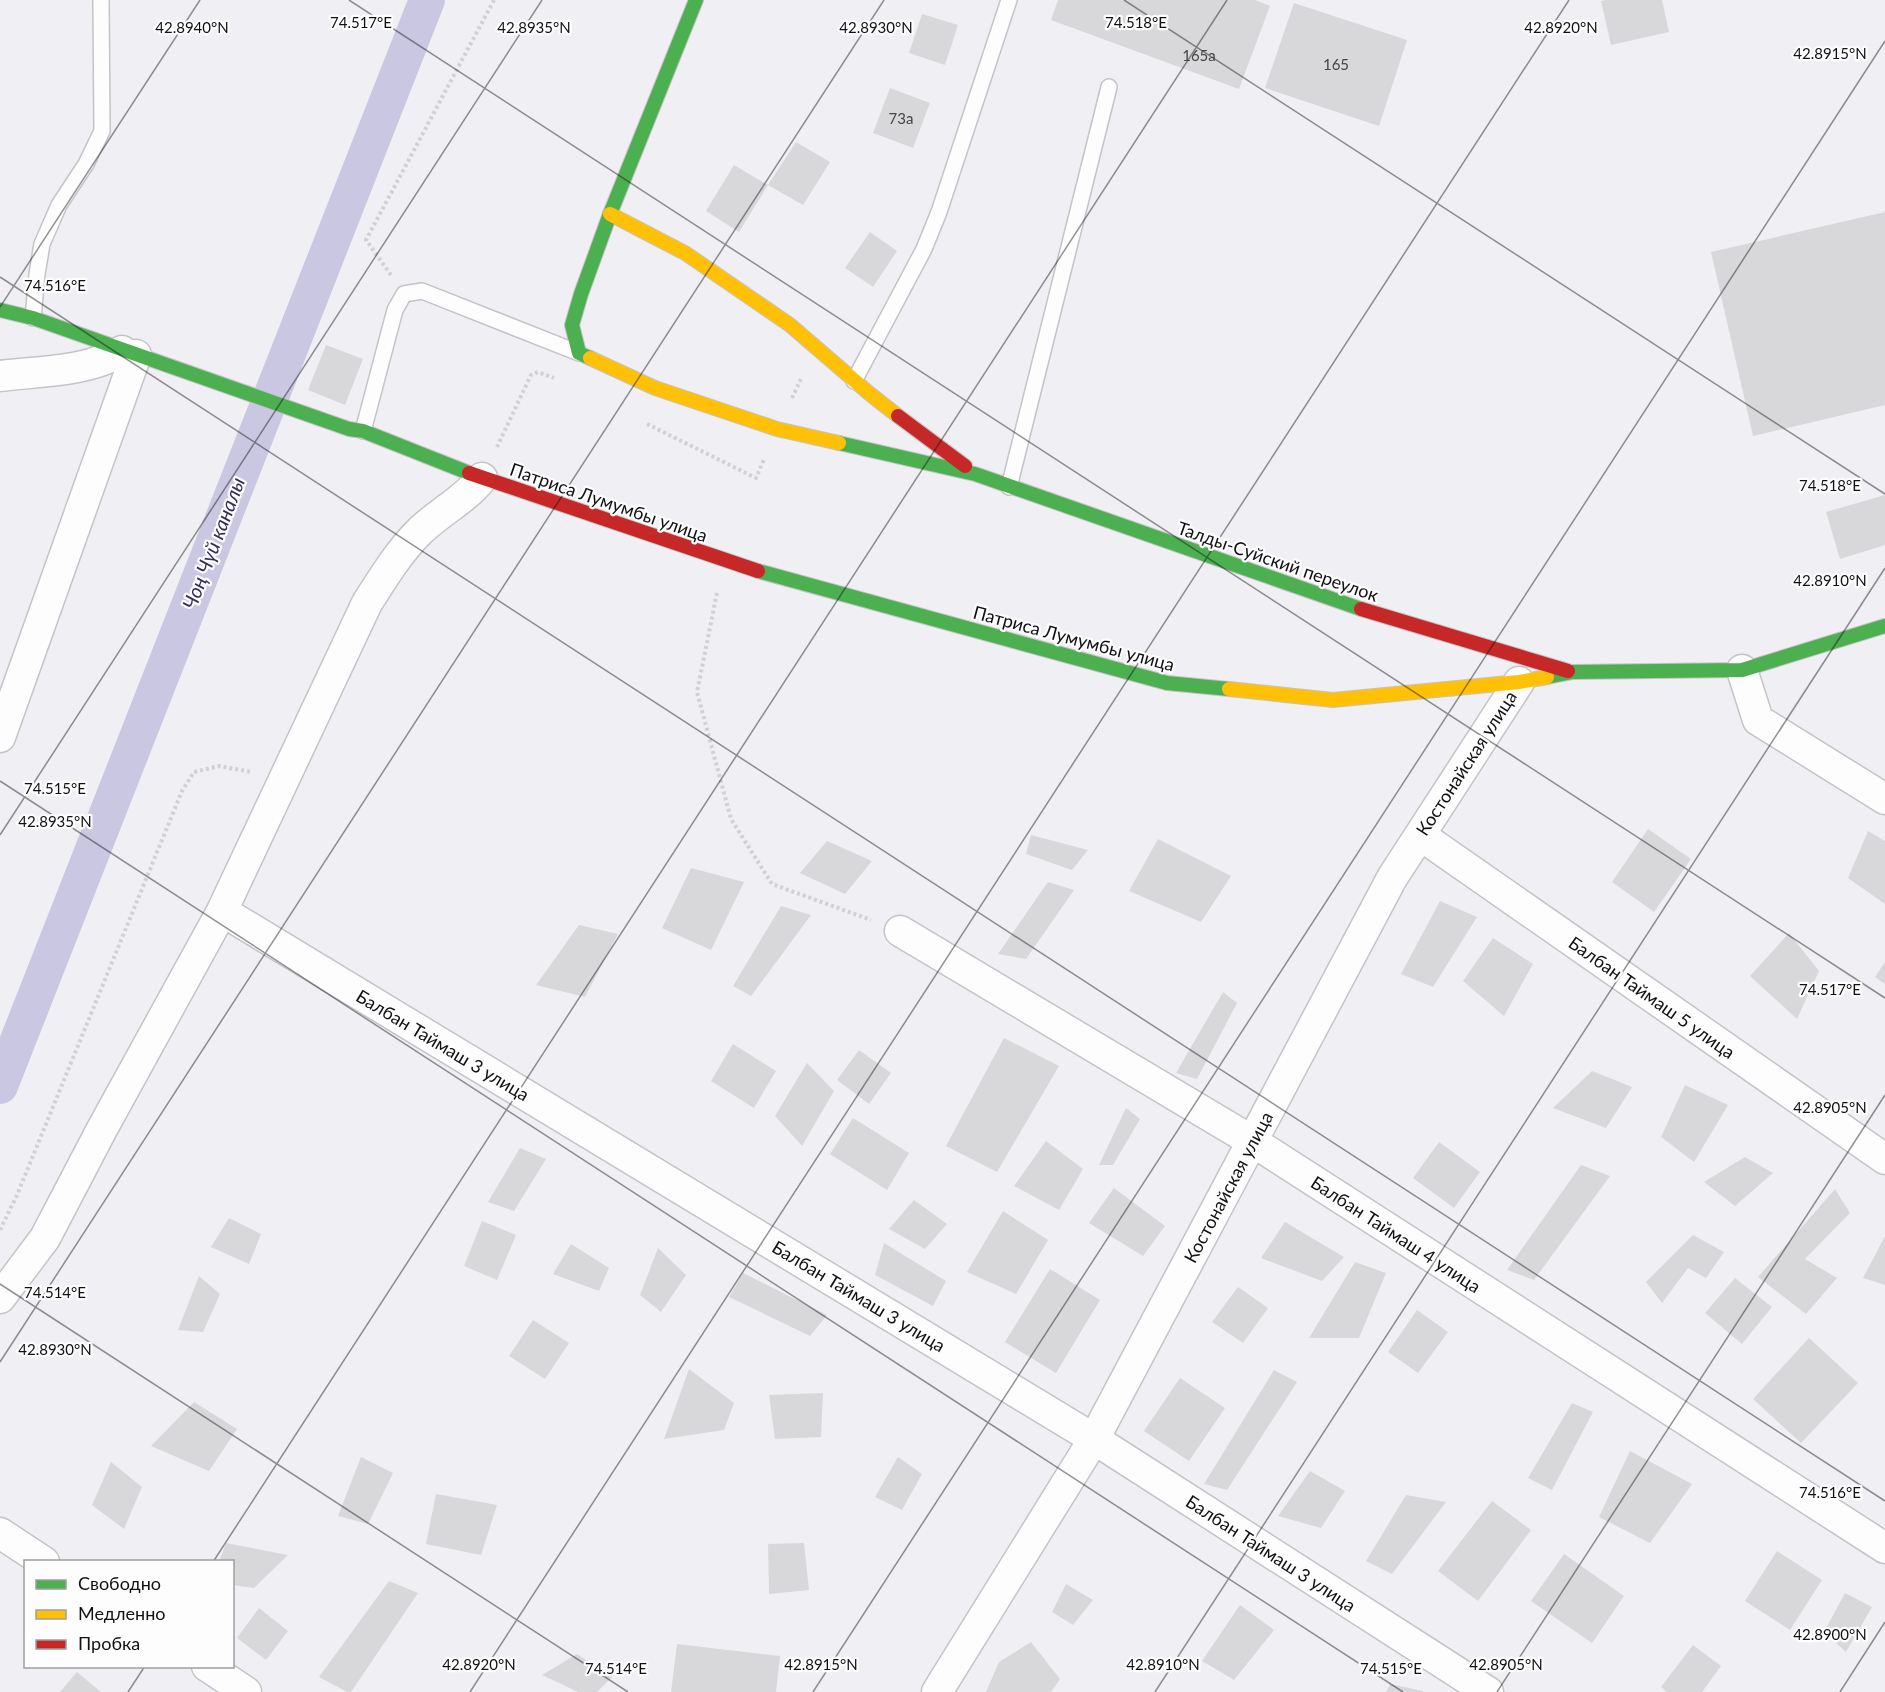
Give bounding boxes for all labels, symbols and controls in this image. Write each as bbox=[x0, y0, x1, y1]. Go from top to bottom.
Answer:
text: 74.517°E bbox=[330, 13, 392, 31]
text: 74.518°E bbox=[1105, 13, 1167, 31]
text: 42.8940°N bbox=[155, 18, 229, 36]
text: 42.8935°N bbox=[497, 18, 571, 36]
text: 42.8930°N bbox=[839, 18, 913, 36]
text: 42.8920°N bbox=[1524, 18, 1598, 36]
text: 42.8915°N bbox=[1793, 44, 1867, 62]
house number: 165а bbox=[1182, 46, 1216, 64]
house number: 165 bbox=[1323, 55, 1349, 73]
house number: 73а bbox=[889, 109, 913, 127]
text: 74.516°E bbox=[24, 276, 86, 294]
street label: Патриса Лумумбы улица bbox=[507, 458, 711, 546]
water label: Чоң Чүй каналы bbox=[177, 474, 249, 612]
text: 74.518°E bbox=[1799, 476, 1861, 494]
street label: Талды-Суйский переулок bbox=[1175, 516, 1382, 606]
text: 42.8910°N bbox=[1793, 571, 1867, 589]
street label: Патриса Лумумбы улица bbox=[971, 601, 1177, 675]
street label: Костонайская улица bbox=[1411, 687, 1521, 839]
text: 74.515°E bbox=[24, 779, 86, 797]
text: 42.8935°N bbox=[18, 812, 92, 830]
street label: Балбан Таймаш 5 улица bbox=[1565, 931, 1739, 1063]
text: 74.517°E bbox=[1799, 980, 1861, 998]
street label: Балбан Таймаш 3 улица bbox=[352, 985, 534, 1105]
text: 42.8905°N bbox=[1793, 1098, 1867, 1116]
street label: Костонайская улица bbox=[1179, 1108, 1277, 1266]
street label: Балбан Таймаш 4 улица bbox=[1307, 1171, 1485, 1297]
street label: Балбан Таймаш 3 улица bbox=[768, 1236, 950, 1356]
text: 74.514°E bbox=[24, 1283, 86, 1301]
text: 42.8930°N bbox=[18, 1340, 92, 1358]
text: 74.516°E bbox=[1799, 1483, 1861, 1501]
street label: Балбан Таймаш 3 улица bbox=[1182, 1490, 1360, 1616]
legend bbox=[24, 1560, 234, 1668]
text: Свободно bbox=[78, 1572, 161, 1594]
text: Медленно bbox=[78, 1602, 166, 1624]
text: 42.8900°N bbox=[1793, 1625, 1867, 1643]
text: Пробка bbox=[78, 1632, 140, 1654]
text: 42.8920°N bbox=[442, 1655, 516, 1673]
text: 42.8915°N bbox=[784, 1655, 858, 1673]
text: 42.8910°N bbox=[1126, 1655, 1200, 1673]
text: 42.8905°N bbox=[1469, 1655, 1543, 1673]
text: 74.514°E bbox=[585, 1659, 647, 1677]
text: 74.515°E bbox=[1360, 1659, 1422, 1677]

